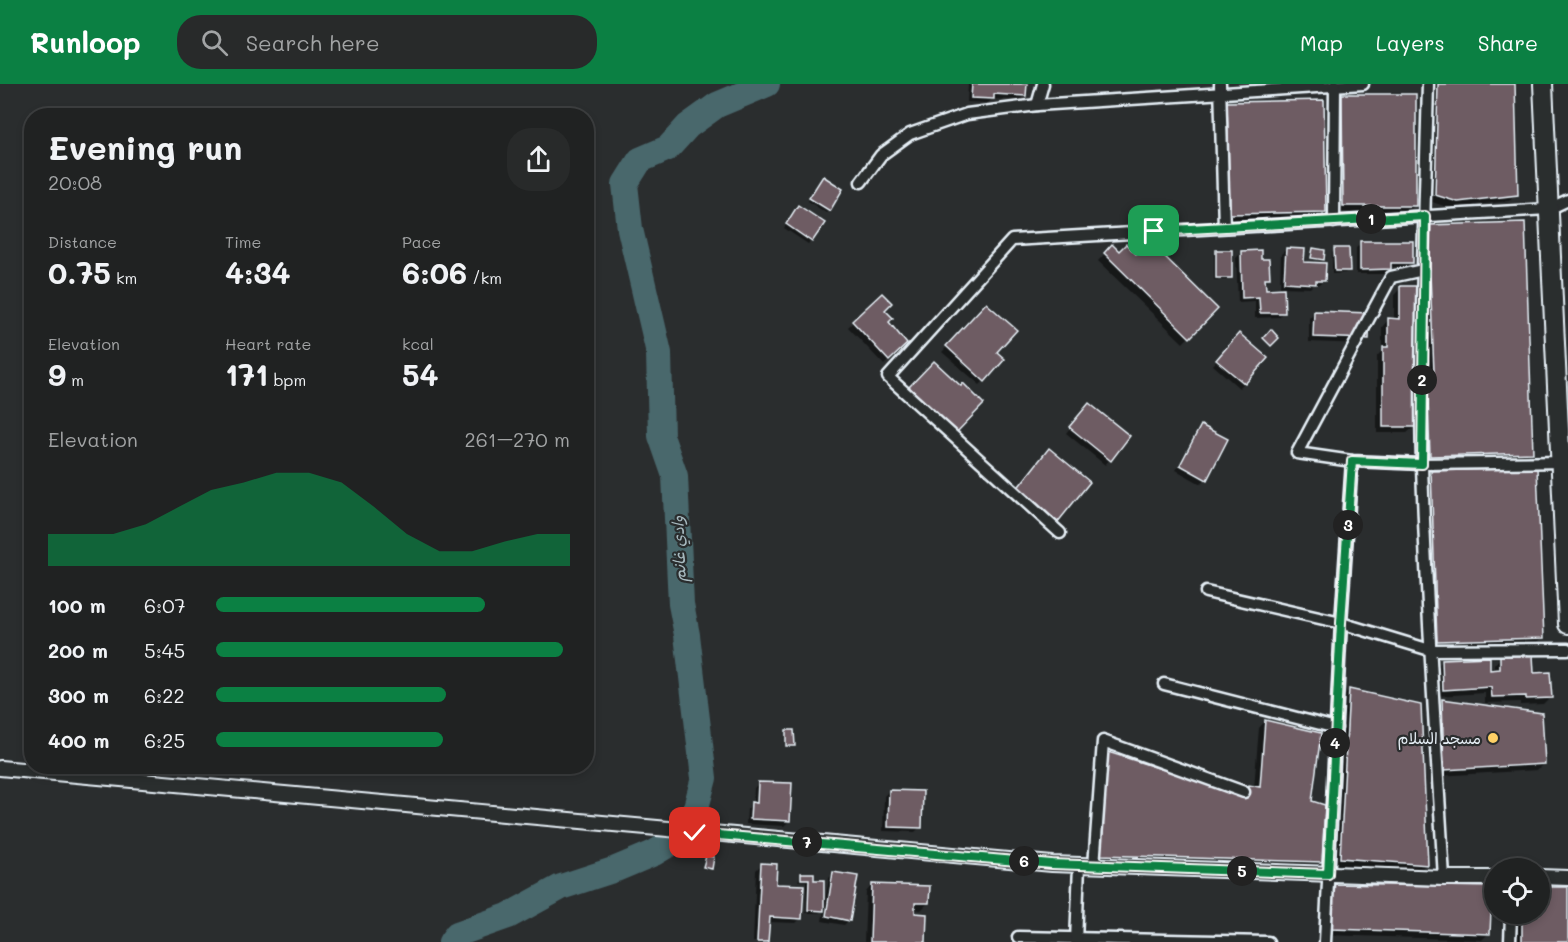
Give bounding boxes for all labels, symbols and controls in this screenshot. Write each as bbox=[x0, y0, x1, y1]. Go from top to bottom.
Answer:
search box bbox=[177, 15, 597, 69]
text: Runloop bbox=[30, 24, 141, 60]
icon: search bbox=[198, 26, 231, 59]
text: Search here bbox=[246, 28, 380, 57]
text: Map bbox=[1300, 29, 1343, 56]
text: Layers bbox=[1376, 29, 1445, 56]
text: Share bbox=[1478, 29, 1538, 56]
text: Evening run bbox=[48, 125, 242, 168]
button: share bbox=[507, 128, 570, 191]
text: 20:08 bbox=[48, 169, 102, 195]
pin: 1 bbox=[1356, 204, 1386, 234]
pin bbox=[1128, 205, 1179, 256]
text: 1 bbox=[1367, 208, 1375, 229]
icon: arrive bbox=[1137, 214, 1170, 247]
text: Distance bbox=[48, 231, 117, 252]
text: Time bbox=[225, 231, 261, 252]
text: Pace bbox=[402, 231, 441, 252]
text: 0.75 bbox=[48, 252, 111, 292]
text: 4:34 bbox=[225, 252, 291, 292]
text: 6:06 bbox=[402, 252, 467, 292]
text: km bbox=[111, 267, 137, 288]
text: /km bbox=[467, 267, 502, 288]
text: Elevation bbox=[48, 333, 120, 354]
text: Heart rate bbox=[225, 333, 311, 354]
text: kcal bbox=[402, 333, 434, 354]
text: 9 bbox=[48, 354, 66, 394]
text: 171 bbox=[225, 354, 268, 394]
text: 54 bbox=[402, 354, 439, 394]
pin: 2 bbox=[1407, 365, 1437, 395]
text: m bbox=[66, 369, 84, 390]
text: bpm bbox=[268, 369, 306, 390]
text: 2 bbox=[1418, 369, 1426, 390]
text: Elevation bbox=[48, 426, 138, 452]
text: 261–270 m bbox=[465, 426, 570, 452]
pin: 3 bbox=[1333, 510, 1363, 540]
text: 3 bbox=[1343, 514, 1353, 535]
water label: وادي غانم bbox=[666, 515, 693, 582]
text: 100 m bbox=[48, 592, 106, 618]
text: 6:07 bbox=[144, 592, 186, 618]
text: 200 m bbox=[48, 637, 108, 663]
text: 5:45 bbox=[144, 637, 185, 663]
text: 300 m bbox=[48, 682, 109, 708]
text: 6:22 bbox=[144, 682, 185, 708]
text: 400 m bbox=[48, 727, 109, 753]
text: 6:25 bbox=[144, 727, 185, 753]
pin: 4 bbox=[1320, 728, 1350, 758]
place label: مسجد السلام bbox=[1397, 728, 1481, 750]
marker: مسجد السلام bbox=[1486, 731, 1500, 745]
text: 4 bbox=[1330, 732, 1340, 753]
pin bbox=[669, 807, 720, 858]
icon: check bbox=[678, 816, 711, 849]
pin: 7 bbox=[792, 827, 822, 857]
text: 7 bbox=[803, 831, 811, 852]
pin: 6 bbox=[1009, 846, 1039, 876]
text: 6 bbox=[1019, 850, 1029, 871]
pin: 5 bbox=[1227, 856, 1257, 886]
map controls bbox=[1484, 858, 1550, 924]
button: locate bbox=[1484, 858, 1550, 924]
text: 5 bbox=[1237, 860, 1247, 881]

